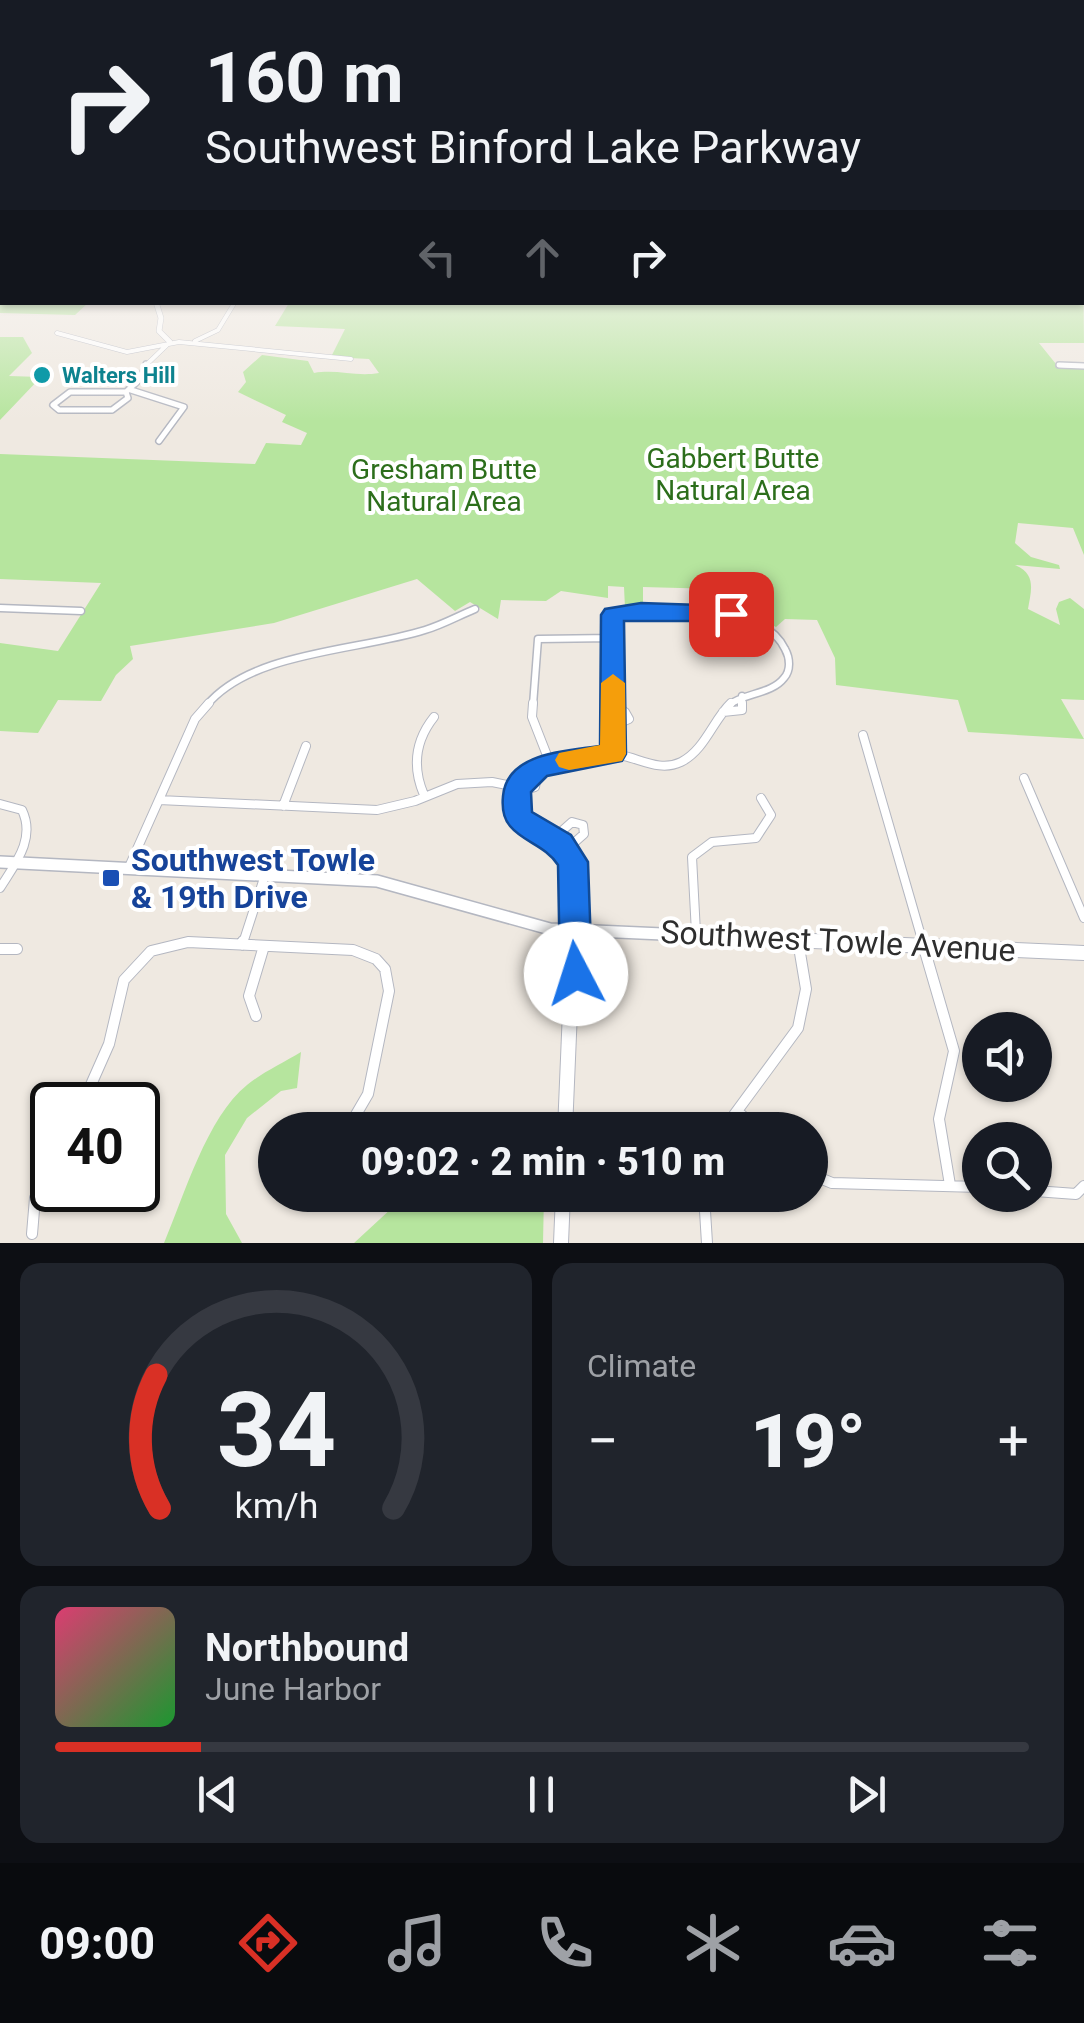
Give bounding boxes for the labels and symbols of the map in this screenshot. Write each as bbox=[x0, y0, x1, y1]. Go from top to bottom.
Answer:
place label: Walters Hill bbox=[62, 363, 176, 388]
marker: Walters Hill bbox=[31, 364, 53, 386]
park label: Gabbert Butte Natural Area bbox=[647, 442, 819, 507]
park label: Gresham Butte Natural Area bbox=[351, 453, 537, 518]
pin bbox=[689, 572, 774, 657]
place label: Southwest Towle & 19th Drive bbox=[131, 841, 375, 916]
marker: Southwest Towle & 19th Drive bbox=[100, 867, 122, 889]
street label: Southwest Towle Avenue bbox=[660, 913, 1016, 969]
position arrow bbox=[524, 922, 628, 1026]
speed limit sign: 40 bbox=[30, 1082, 160, 1212]

